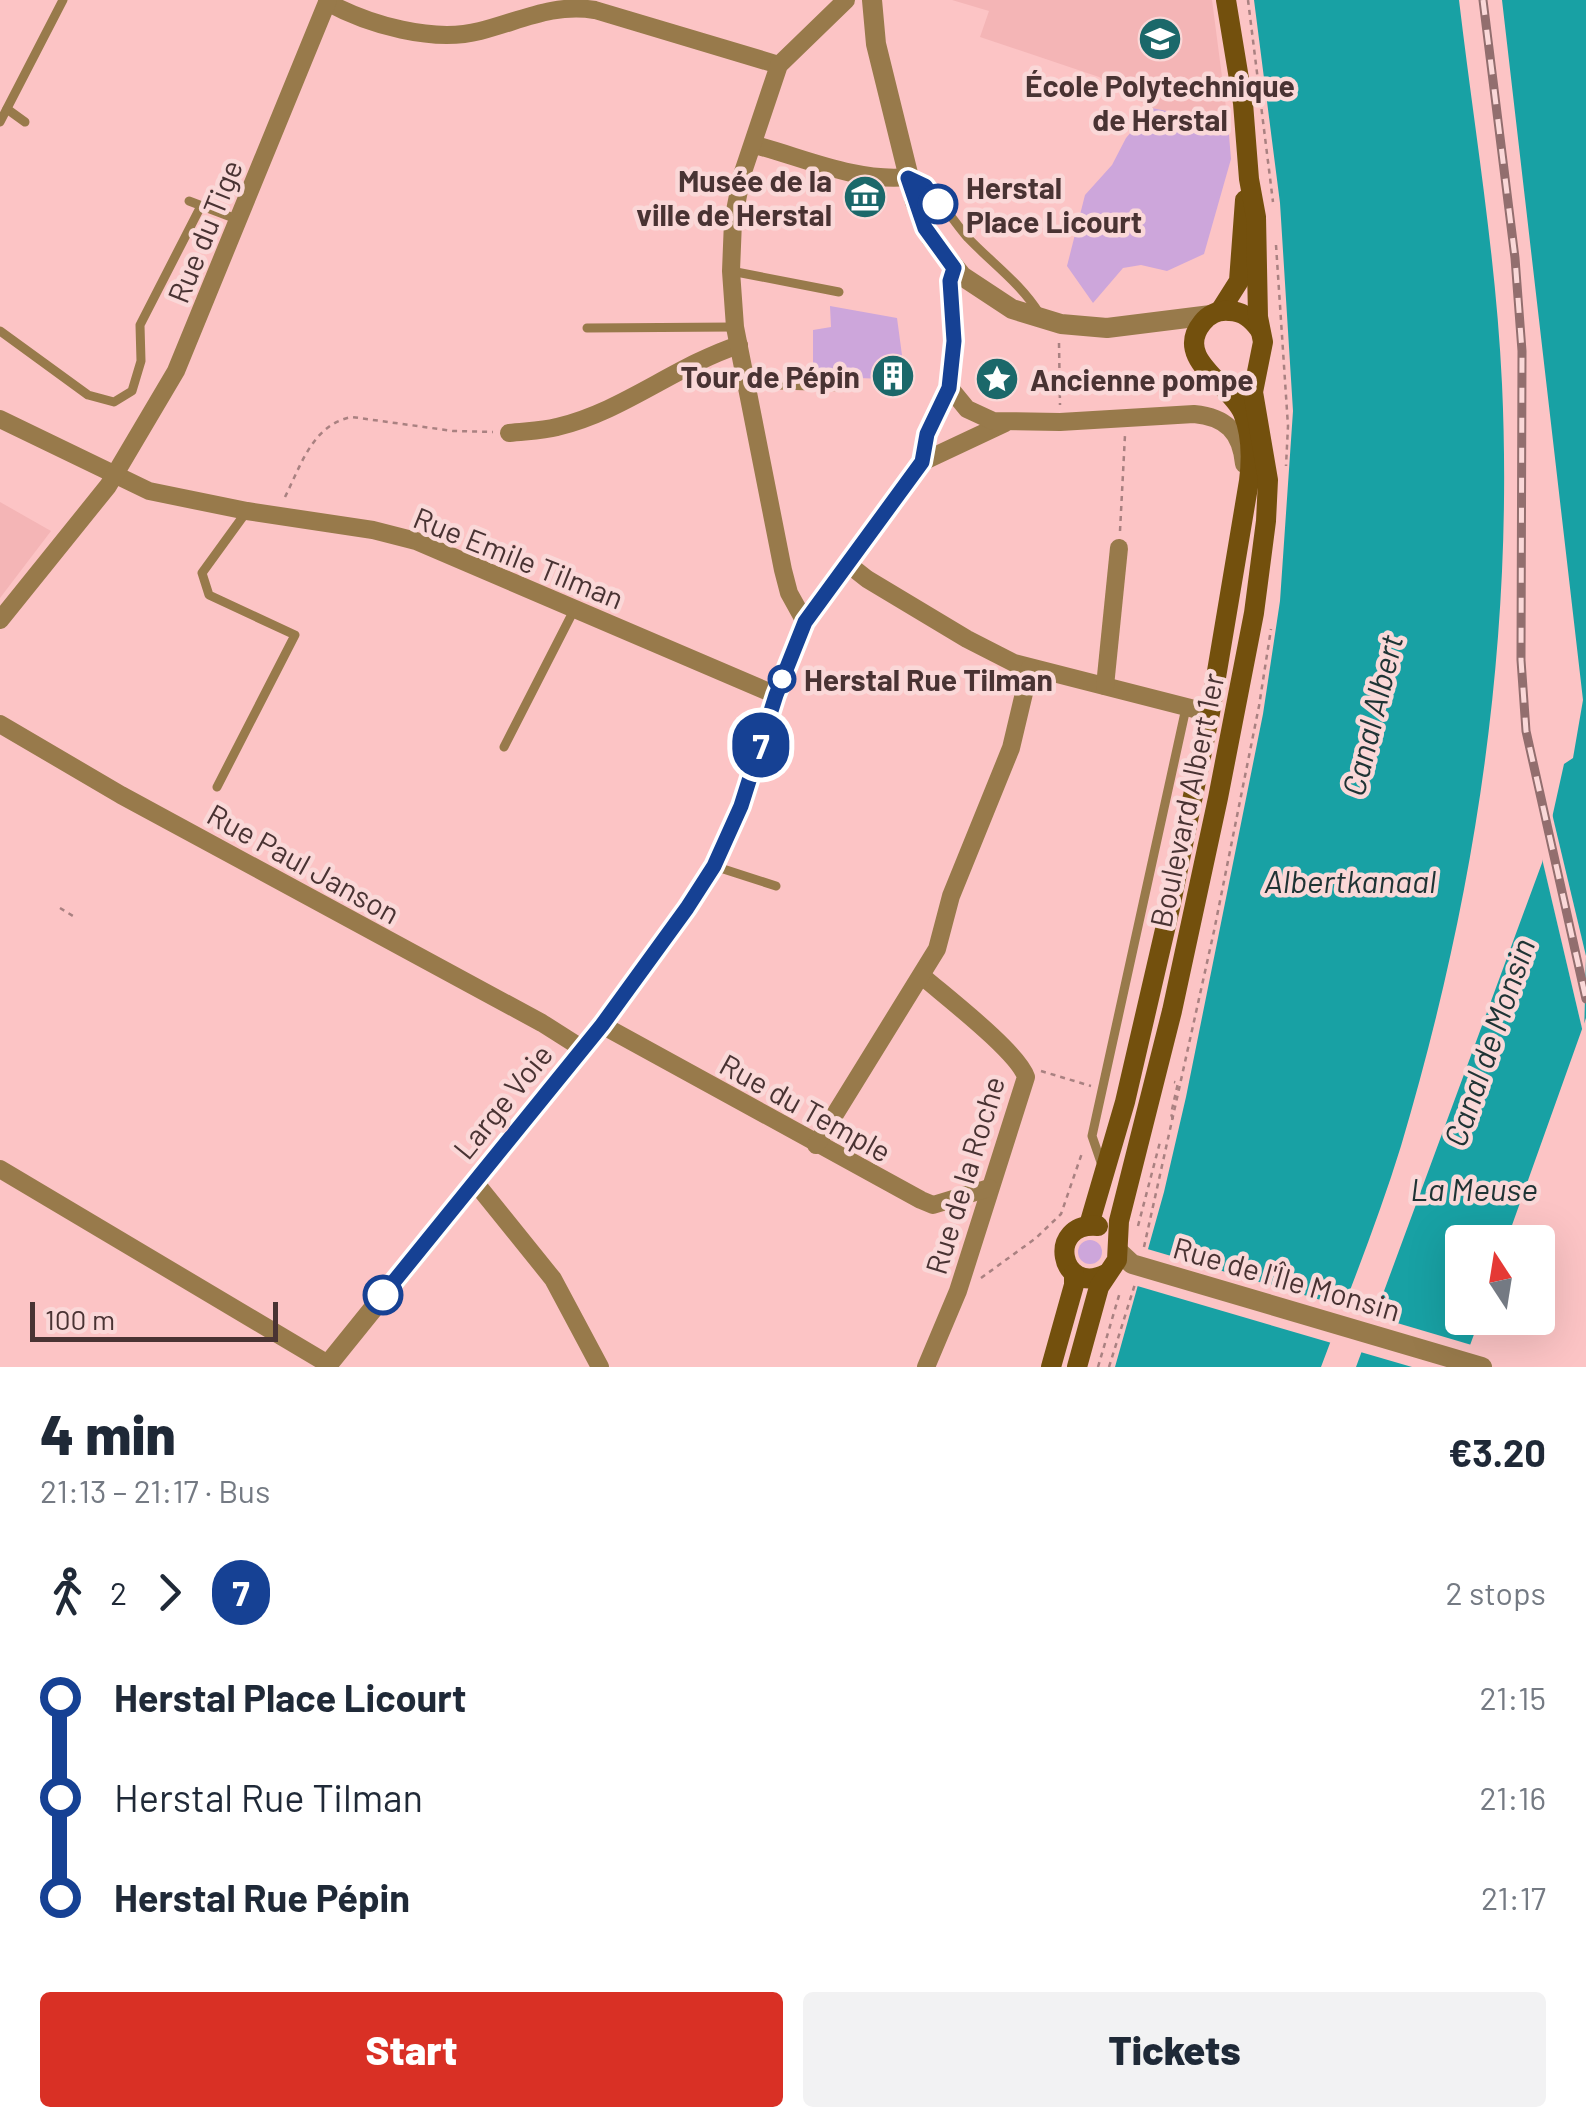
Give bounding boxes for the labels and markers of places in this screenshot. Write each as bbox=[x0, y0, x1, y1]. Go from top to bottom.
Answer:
school or university icon: École Polytechnique de Herstal bbox=[1137, 16, 1183, 62]
place label: École Polytechnique de Herstal bbox=[1025, 67, 1295, 137]
place label: Musée de la ville de Herstal bbox=[636, 162, 832, 232]
place label: Herstal Place Licourt bbox=[966, 169, 1142, 239]
museum icon: Musée de la ville de Herstal bbox=[842, 174, 888, 220]
marker: Herstal Place Licourt bbox=[919, 185, 957, 223]
building icon: Tour de Pépin bbox=[870, 353, 916, 399]
place icon: Ancienne pompe bbox=[974, 356, 1020, 402]
place label: Tour de Pépin bbox=[681, 358, 860, 394]
place label: Ancienne pompe bbox=[1030, 361, 1254, 397]
place label: Herstal Rue Tilman bbox=[804, 661, 1053, 697]
marker: Herstal Rue Tilman bbox=[769, 666, 795, 692]
unlabelled marker bbox=[364, 1276, 402, 1314]

